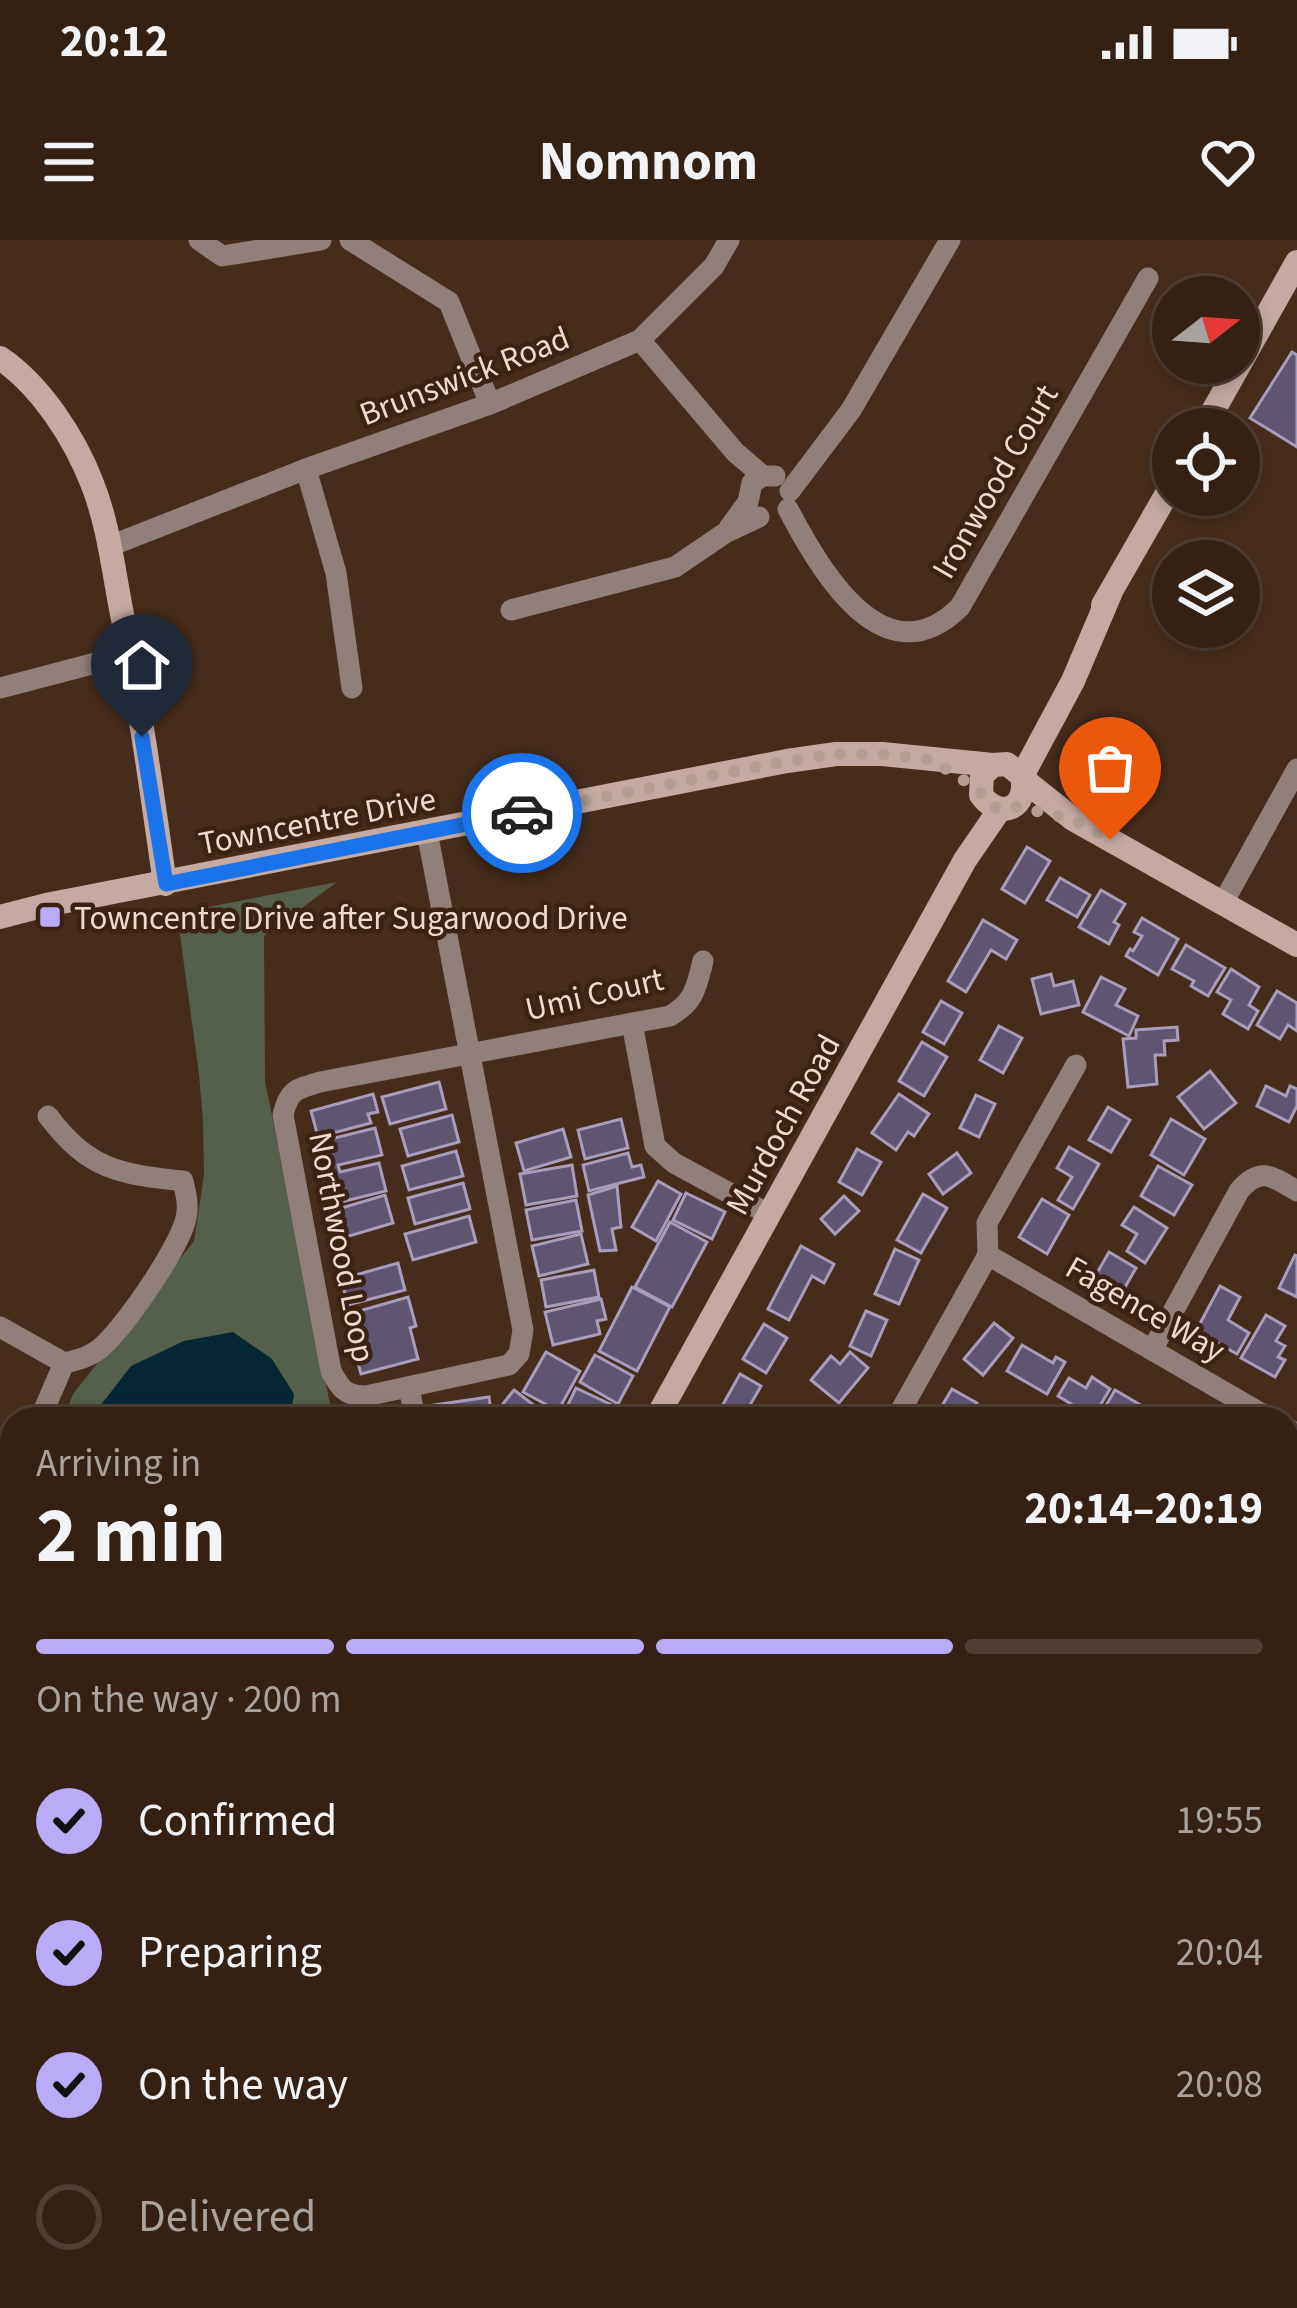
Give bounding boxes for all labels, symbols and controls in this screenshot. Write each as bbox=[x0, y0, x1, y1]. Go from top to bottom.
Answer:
text: 20:12 bbox=[60, 10, 169, 74]
text: Nomnom bbox=[539, 124, 758, 201]
icon: menu bbox=[36, 129, 102, 195]
icon: heart bbox=[1195, 129, 1261, 195]
north arrow bbox=[1152, 276, 1260, 384]
map controls bbox=[1152, 276, 1260, 648]
street label: Brunswick Road bbox=[353, 315, 576, 438]
street label: Ironwood Court bbox=[921, 376, 1070, 588]
button: locate bbox=[1152, 408, 1260, 516]
button: layers bbox=[1152, 540, 1260, 648]
pin bbox=[91, 614, 193, 737]
icon: home bbox=[109, 632, 175, 698]
pin bbox=[1059, 717, 1161, 840]
icon: bag bbox=[1077, 735, 1143, 801]
courier bbox=[462, 753, 582, 873]
street label: Towncentre Drive bbox=[195, 775, 440, 867]
icon: car bbox=[489, 780, 555, 846]
place label: Towncentre Drive after Sugarwood Drive bbox=[74, 895, 628, 942]
marker: Towncentre Drive after Sugarwood Drive bbox=[37, 904, 63, 930]
street label: Umi Court bbox=[521, 956, 668, 1033]
street label: Murdoch Road bbox=[714, 1026, 852, 1223]
street label: Northwood Loop bbox=[296, 1128, 387, 1367]
street label: Fagence Way bbox=[1057, 1245, 1234, 1374]
text: Arriving in bbox=[36, 1436, 201, 1492]
text: 20:14–20:19 bbox=[1024, 1477, 1263, 1541]
text: 2 min bbox=[36, 1481, 226, 1592]
text: On the way · 200 m bbox=[36, 1672, 342, 1728]
icon: check bbox=[36, 1788, 102, 1854]
text: Confirmed bbox=[138, 1789, 337, 1853]
text: 19:55 bbox=[1176, 1793, 1263, 1849]
icon: check bbox=[36, 1920, 102, 1986]
text: Preparing bbox=[138, 1921, 322, 1985]
text: 20:04 bbox=[1176, 1925, 1263, 1981]
icon: check bbox=[36, 2052, 102, 2118]
text: On the way bbox=[138, 2053, 348, 2117]
text: 20:08 bbox=[1176, 2057, 1263, 2113]
text: Delivered bbox=[138, 2185, 316, 2249]

